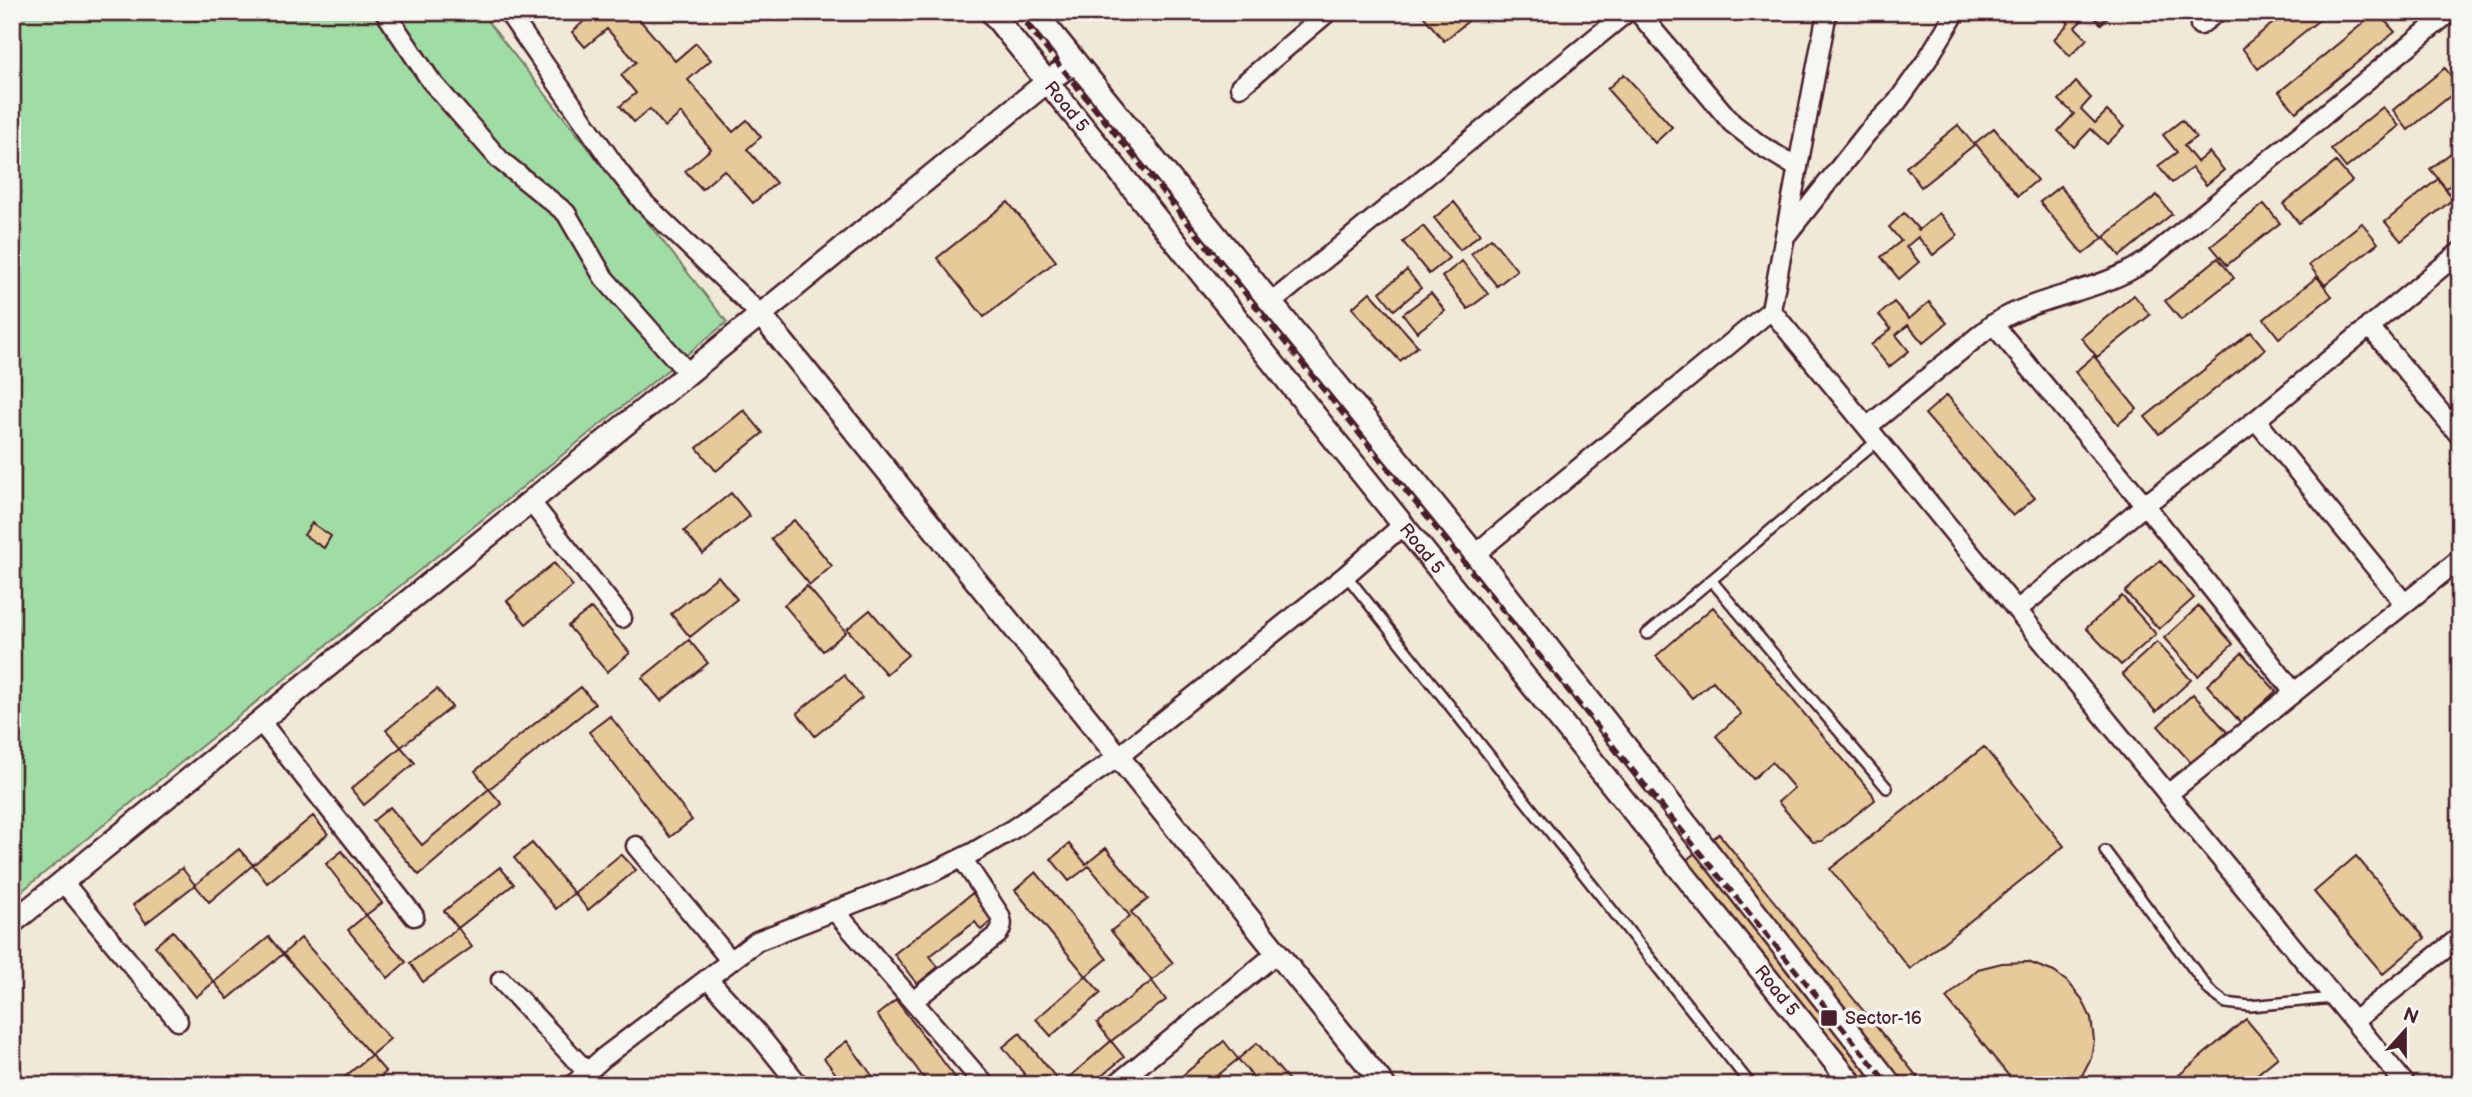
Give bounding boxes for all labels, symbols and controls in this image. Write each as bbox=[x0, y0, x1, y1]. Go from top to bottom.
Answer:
street label: Road 5 bbox=[1040, 77, 1093, 136]
street label: Road 5 bbox=[1395, 519, 1448, 578]
street label: Road 5 bbox=[1750, 961, 1803, 1020]
north arrow bbox=[2370, 996, 2440, 1066]
text: N bbox=[2400, 1003, 2421, 1030]
marker: Sector-16 bbox=[1819, 1008, 1839, 1028]
place label: Sector-16 bbox=[1845, 1008, 1922, 1029]

